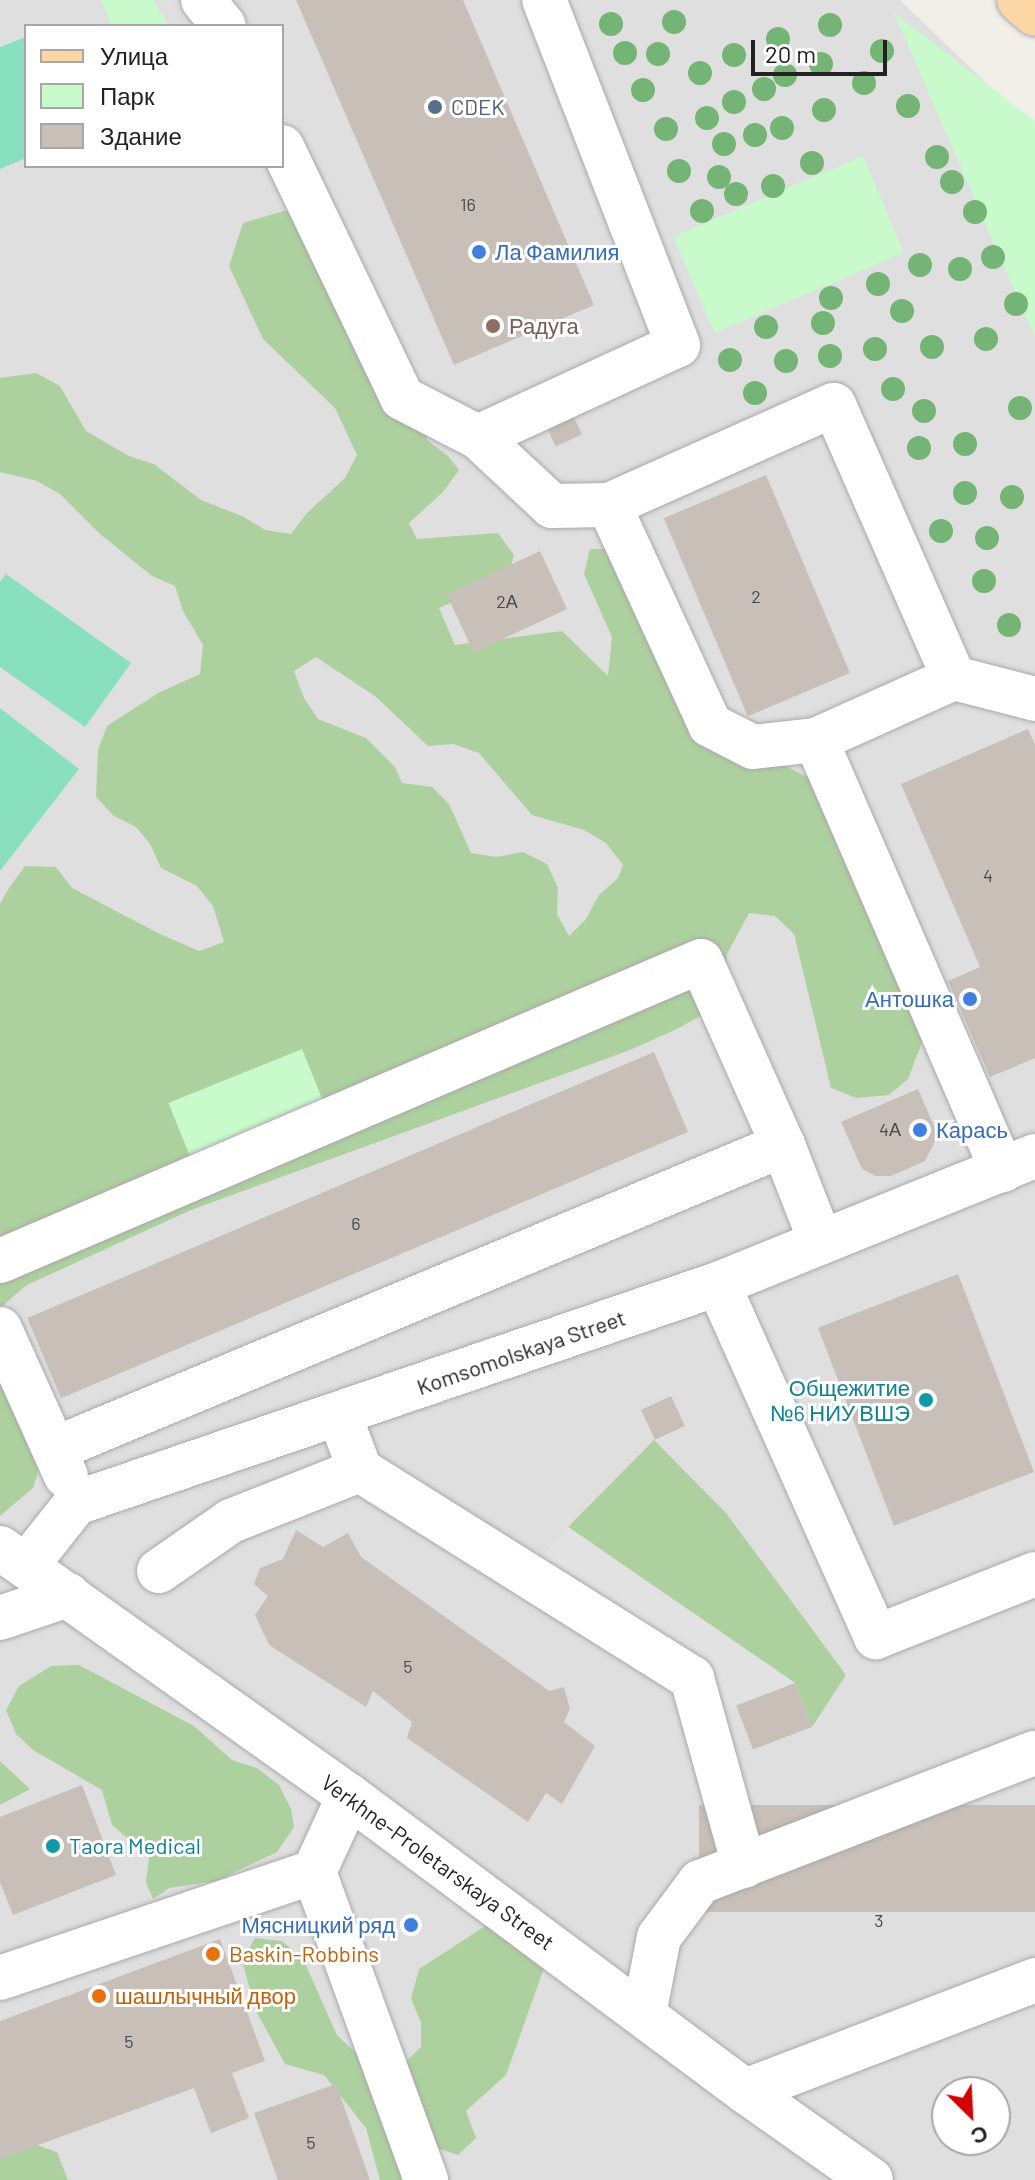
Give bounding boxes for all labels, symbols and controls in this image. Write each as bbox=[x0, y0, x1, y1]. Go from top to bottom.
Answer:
legend bbox=[24, 24, 284, 168]
scale bar bbox=[755, 24, 891, 74]
text: 20 m bbox=[765, 39, 816, 68]
text: Улица bbox=[100, 41, 168, 70]
text: Парк bbox=[100, 81, 154, 110]
place label: CDEK bbox=[451, 94, 505, 120]
marker: CDEK bbox=[426, 98, 444, 116]
text: Здание bbox=[100, 121, 182, 150]
house number: 16 bbox=[460, 193, 476, 215]
place label: Ла Фамилия bbox=[495, 239, 619, 265]
marker: Ла Фамилия bbox=[470, 243, 488, 261]
place label: Радуга bbox=[509, 313, 579, 339]
marker: Радуга bbox=[484, 317, 502, 335]
house number: 2 bbox=[751, 585, 761, 607]
house number: 2А bbox=[496, 590, 518, 612]
house number: 4 bbox=[983, 864, 993, 886]
place label: Антошка bbox=[865, 986, 954, 1012]
marker: Антошка bbox=[961, 990, 979, 1008]
place label: Карась bbox=[936, 1117, 1008, 1143]
house number: 4А bbox=[879, 1118, 901, 1140]
marker: Карась bbox=[911, 1121, 929, 1139]
house number: 6 bbox=[351, 1212, 361, 1234]
street label: Komsomolskaya Street bbox=[413, 1304, 629, 1400]
place label: Общежитие №6 НИУ ВШЭ bbox=[770, 1374, 910, 1426]
marker: Общежитие №6 НИУ ВШЭ bbox=[917, 1391, 935, 1409]
house number: 5 bbox=[403, 1655, 413, 1677]
street label: Verkhne-Proletarskaya Street bbox=[316, 1769, 560, 1955]
place label: Taora Medical bbox=[69, 1833, 201, 1859]
marker: Taora Medical bbox=[44, 1837, 62, 1855]
house number: 3 bbox=[874, 1909, 884, 1931]
place label: Мясницкий ряд bbox=[241, 1912, 395, 1938]
marker: Мясницкий ряд bbox=[402, 1916, 420, 1934]
place label: Baskin-Robbins bbox=[229, 1941, 379, 1967]
marker: Baskin-Robbins bbox=[204, 1945, 222, 1963]
place label: шашлычный двор bbox=[115, 1983, 296, 2009]
marker: шашлычный двор bbox=[90, 1987, 108, 2005]
house number: 5 bbox=[124, 2030, 134, 2052]
north arrow bbox=[931, 2076, 1011, 2156]
text: С bbox=[967, 2121, 993, 2151]
house number: 5 bbox=[306, 2131, 316, 2153]

